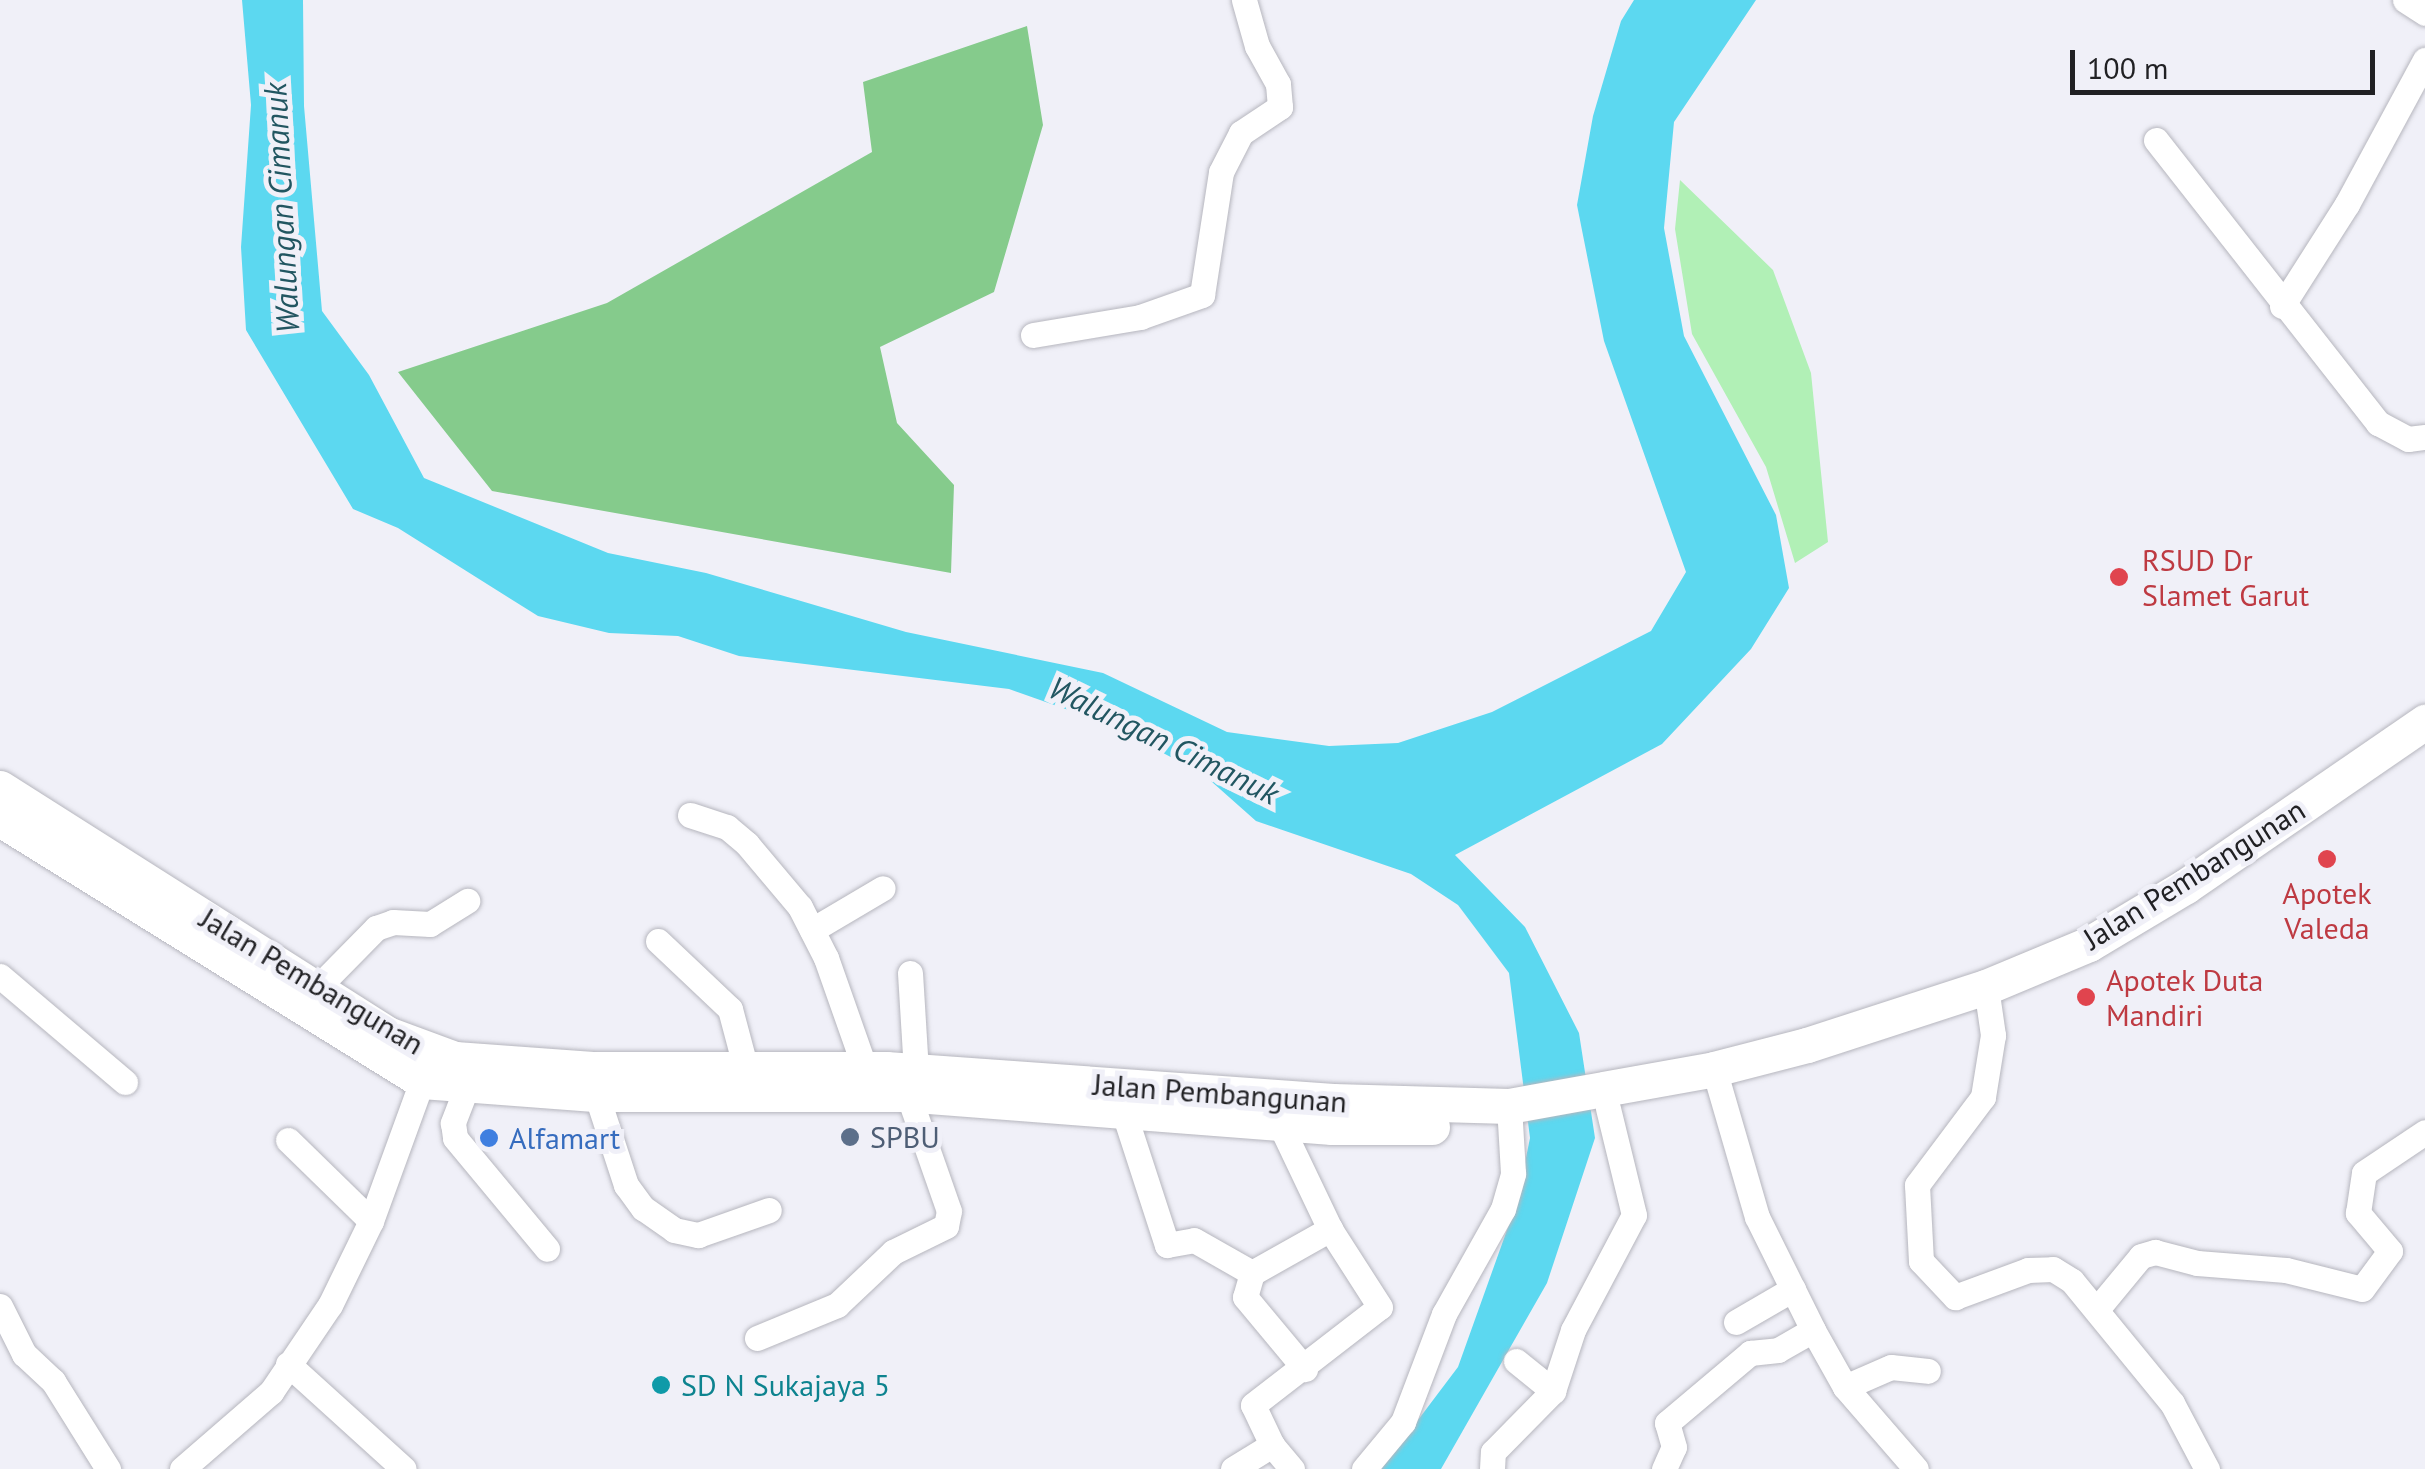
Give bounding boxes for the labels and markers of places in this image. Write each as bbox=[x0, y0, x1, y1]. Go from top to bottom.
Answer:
place label: RSUD Dr Slamet Garut bbox=[2142, 542, 2309, 612]
marker: RSUD Dr Slamet Garut bbox=[2106, 564, 2132, 590]
marker: Apotek Valeda bbox=[2316, 848, 2338, 870]
place label: Apotek Valeda bbox=[2282, 875, 2372, 946]
place label: Apotek Duta Mandiri bbox=[2106, 962, 2264, 1032]
marker: Apotek Duta Mandiri bbox=[2075, 986, 2097, 1008]
place label: SPBU bbox=[870, 1119, 940, 1155]
place label: Alfamart bbox=[509, 1120, 620, 1156]
marker: SPBU bbox=[839, 1126, 861, 1148]
marker: Alfamart bbox=[478, 1127, 500, 1149]
place label: SD N Sukajaya 5 bbox=[681, 1367, 890, 1403]
marker: SD N Sukajaya 5 bbox=[650, 1374, 672, 1396]

